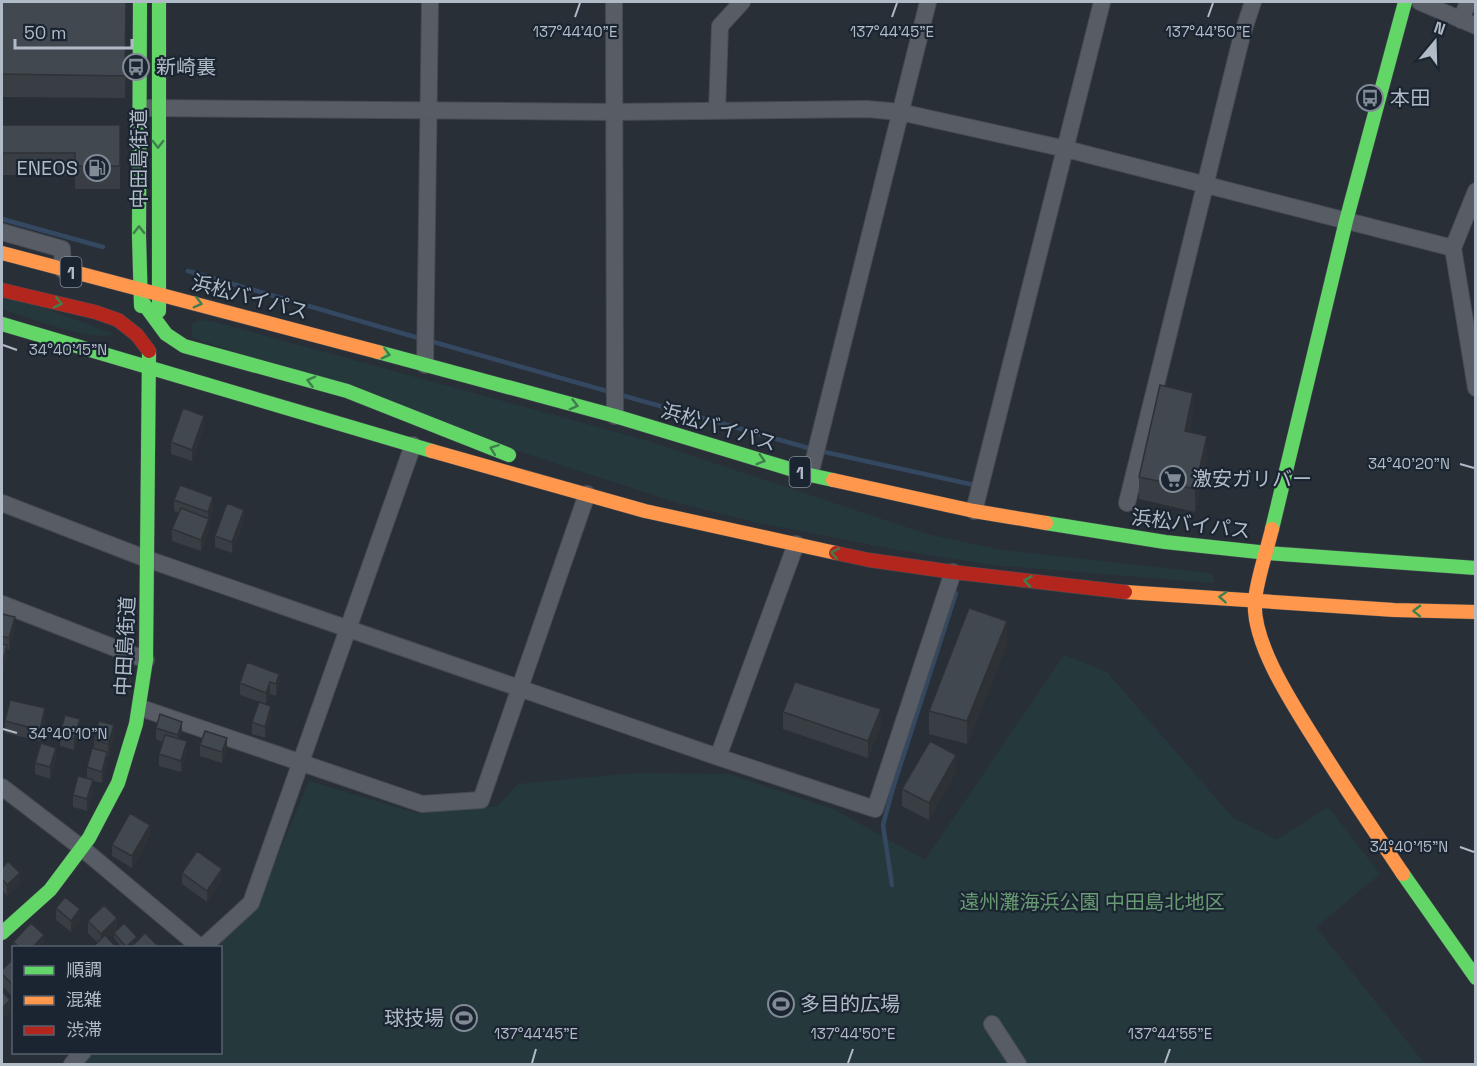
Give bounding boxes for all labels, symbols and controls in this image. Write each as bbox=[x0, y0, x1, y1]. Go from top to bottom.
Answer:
scale bar bbox=[15, 12, 132, 50]
north arrow bbox=[1405, 12, 1465, 72]
text: N bbox=[1431, 17, 1448, 40]
text: 50 m bbox=[24, 21, 66, 44]
text: 137°44'40"E bbox=[533, 22, 617, 41]
text: 137°44'45"E bbox=[850, 22, 934, 41]
text: 137°44'50"E bbox=[1166, 22, 1250, 41]
bus stop icon: 新崎裏 bbox=[121, 52, 151, 82]
place label: 新崎裏 bbox=[156, 54, 216, 80]
bus stop icon: 本田 bbox=[1355, 83, 1385, 113]
place label: 本田 bbox=[1390, 85, 1430, 111]
street label: 中田島街道 bbox=[126, 109, 152, 209]
one-way arrow bbox=[152, 139, 164, 148]
fuel station icon: ENEOS bbox=[82, 153, 112, 183]
place label: ENEOS bbox=[17, 155, 78, 181]
one-way arrow bbox=[133, 226, 145, 235]
road number: 1 bbox=[60, 257, 82, 287]
street label: 浜松バイパス bbox=[189, 269, 311, 325]
one-way arrow bbox=[53, 296, 63, 309]
one-way arrow bbox=[192, 296, 202, 309]
text: 34°40'15"N bbox=[29, 340, 107, 359]
one-way arrow bbox=[380, 347, 391, 359]
one-way arrow bbox=[306, 375, 316, 388]
one-way arrow bbox=[569, 397, 579, 410]
street label: 浜松バイパス bbox=[658, 397, 780, 457]
one-way arrow bbox=[489, 443, 499, 456]
one-way arrow bbox=[755, 453, 766, 465]
text: 34°40'20"N bbox=[1368, 454, 1450, 473]
road number: 1 bbox=[790, 457, 810, 487]
supermarket icon: 激安ガリバー bbox=[1158, 464, 1188, 494]
place label: 激安ガリバー bbox=[1192, 466, 1312, 492]
street label: 浜松バイパス bbox=[1130, 504, 1252, 544]
one-way arrow bbox=[831, 547, 841, 560]
one-way arrow bbox=[1024, 575, 1033, 588]
one-way arrow bbox=[1218, 591, 1227, 604]
street label: 中田島街道 bbox=[109, 595, 141, 697]
one-way arrow bbox=[1413, 605, 1422, 617]
text: 34°40'10"N bbox=[28, 724, 108, 743]
text: 34°40'15"N bbox=[1370, 837, 1448, 856]
park label: 遠州灘海浜公園 中田島北地区 bbox=[959, 889, 1225, 915]
legend bbox=[12, 946, 222, 1054]
text: 順調 bbox=[66, 958, 102, 981]
text: 混雑 bbox=[66, 988, 102, 1011]
sports icon: 多目的広場 bbox=[766, 989, 796, 1019]
place label: 多目的広場 bbox=[800, 991, 900, 1017]
sports icon: 球技場 bbox=[449, 1003, 479, 1033]
place label: 球技場 bbox=[384, 1005, 444, 1031]
text: 渋滞 bbox=[66, 1018, 102, 1041]
text: 137°44'45"E bbox=[494, 1024, 578, 1043]
text: 137°44'50"E bbox=[811, 1024, 895, 1043]
text: 137°44'55"E bbox=[1128, 1024, 1212, 1043]

